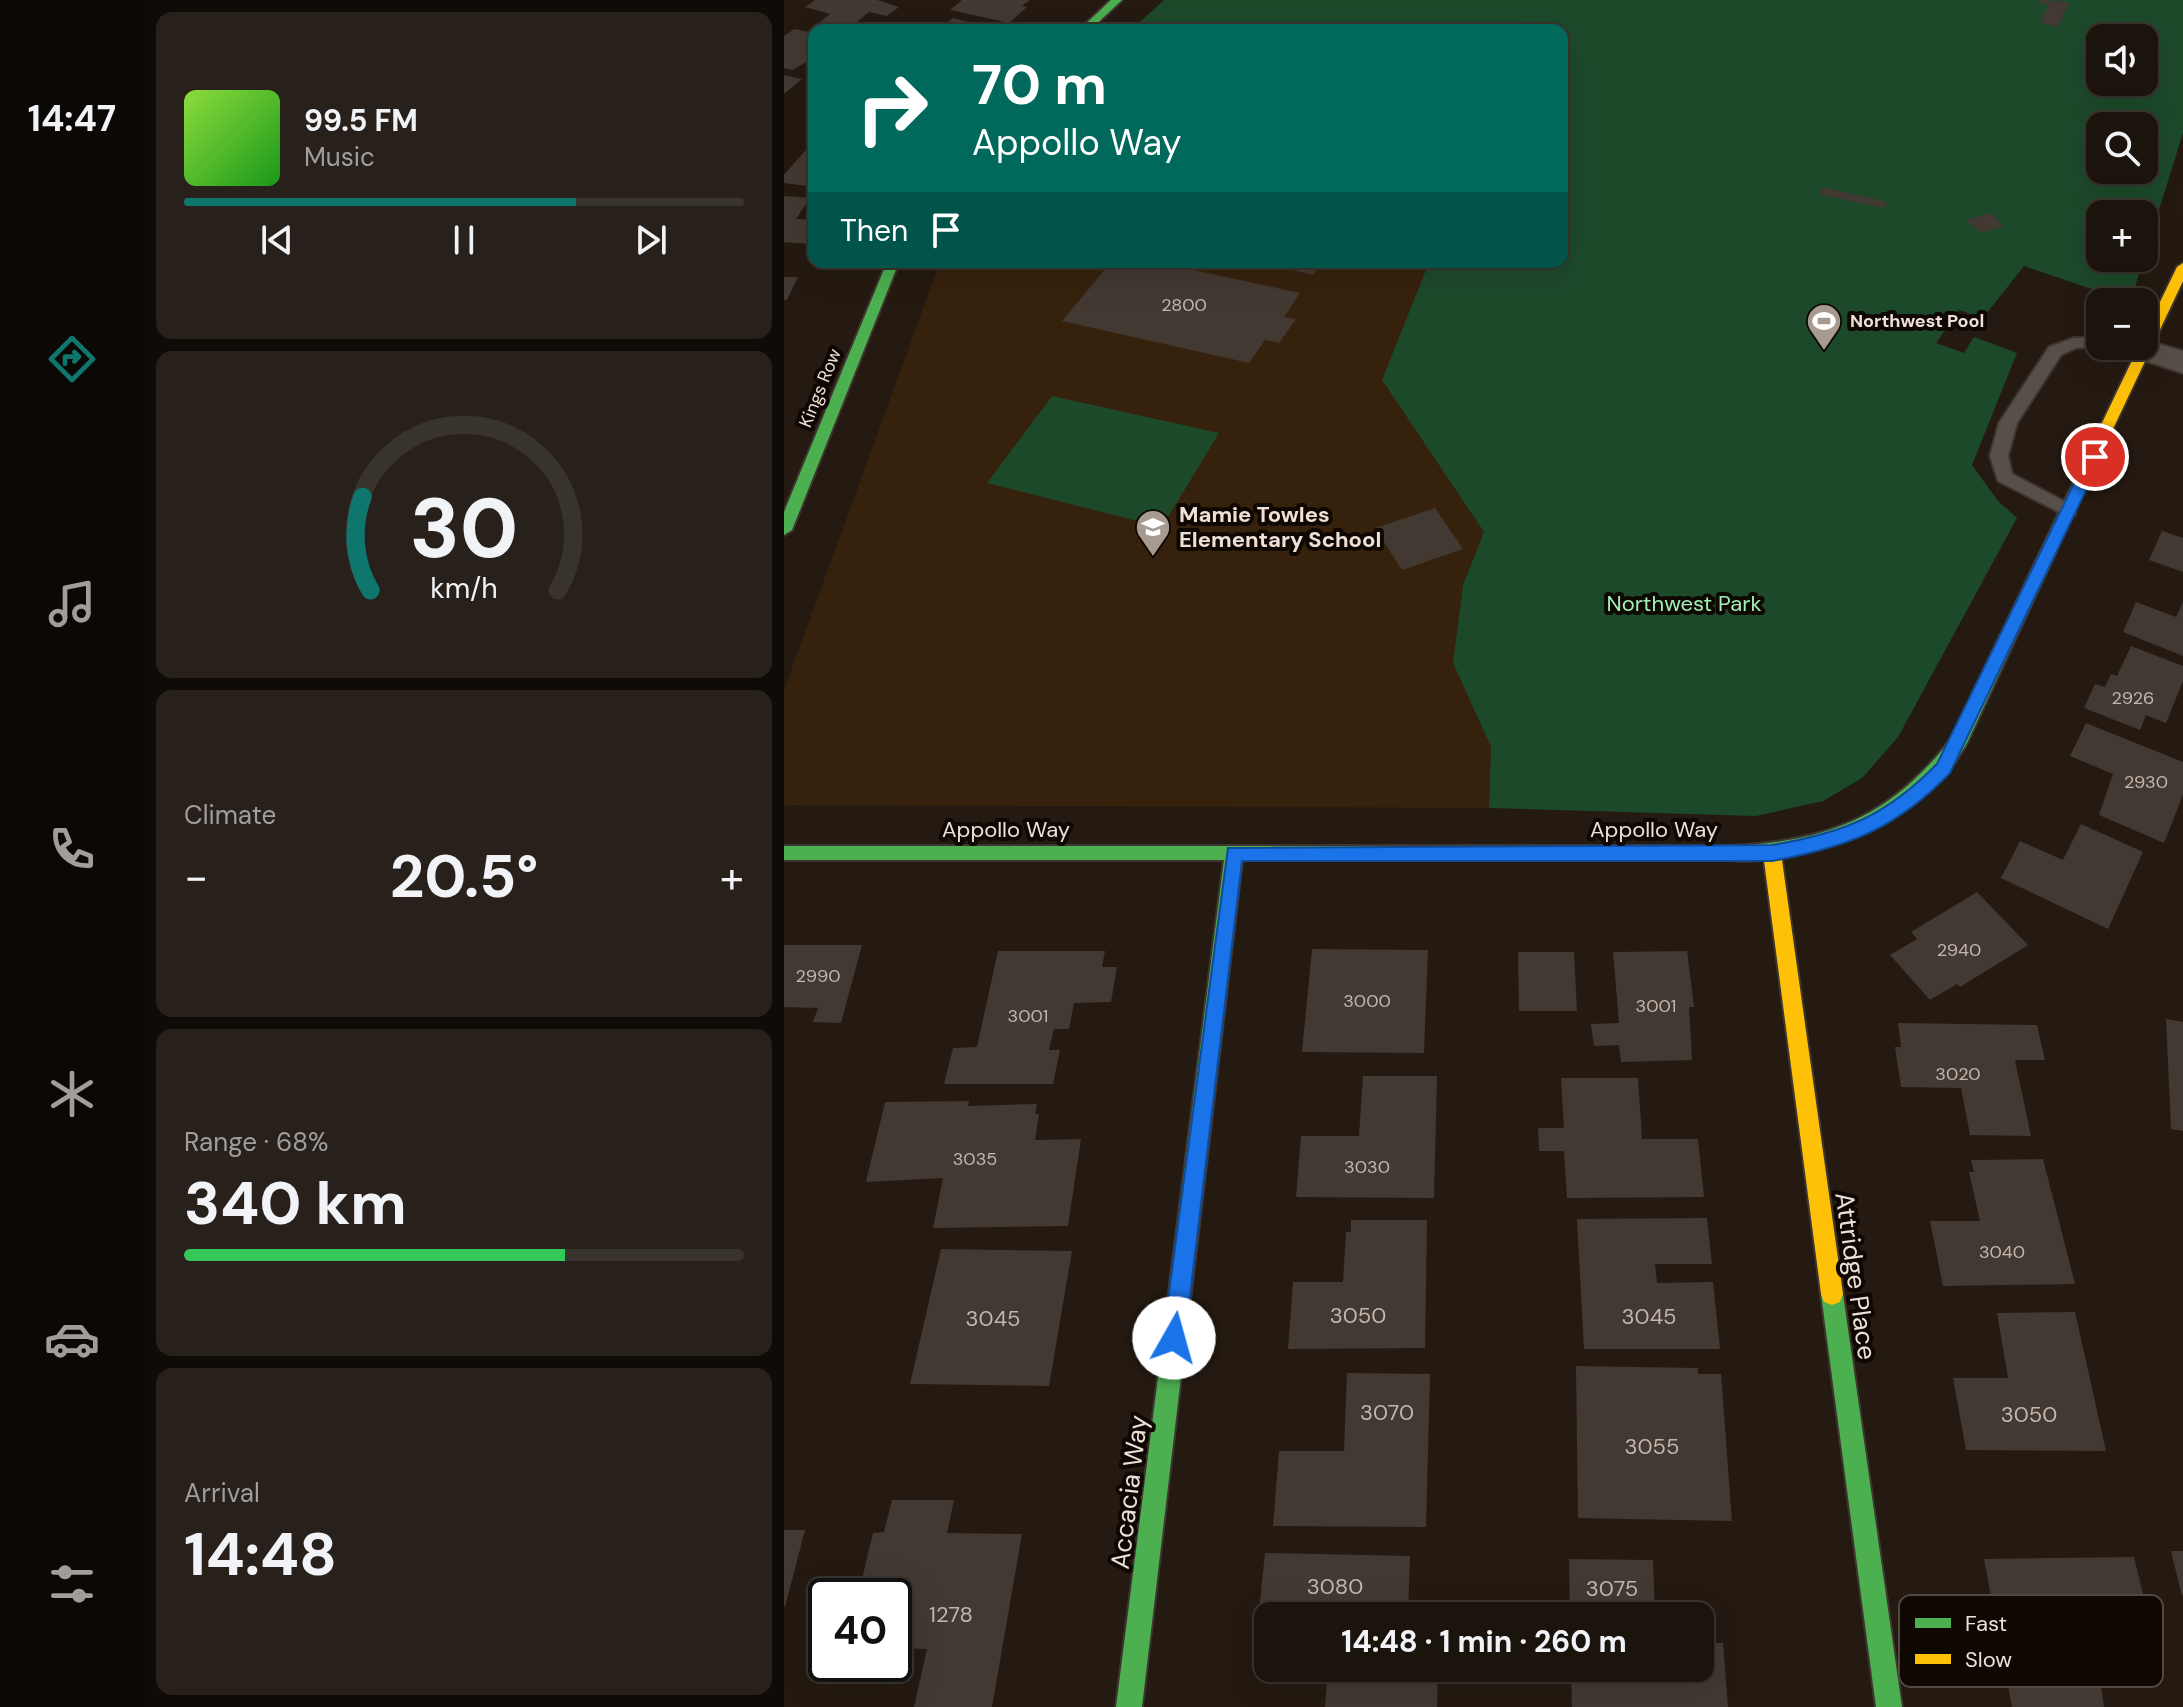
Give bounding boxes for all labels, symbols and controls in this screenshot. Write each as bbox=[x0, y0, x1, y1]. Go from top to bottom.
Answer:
map controls bbox=[2086, 24, 2158, 360]
button: sound bbox=[2086, 24, 2158, 96]
text: 70 m bbox=[972, 48, 1107, 121]
icon: right bbox=[840, 56, 944, 160]
text: 14:47 bbox=[28, 95, 116, 142]
text: 99.5 FM bbox=[304, 101, 418, 140]
button: search bbox=[2086, 112, 2158, 184]
text: Appollo Way bbox=[972, 119, 1181, 166]
text: Music bbox=[304, 140, 375, 174]
button: + bbox=[2086, 200, 2158, 272]
icon: arrive bbox=[924, 208, 968, 252]
text: Then bbox=[840, 211, 908, 250]
icon: previous bbox=[255, 218, 299, 262]
icon: pause bbox=[442, 218, 486, 262]
icon: next bbox=[629, 218, 673, 262]
button: − bbox=[2086, 288, 2158, 360]
house number: 2800 bbox=[1161, 293, 1207, 317]
sports icon: Northwest Pool bbox=[1805, 302, 1843, 352]
place label: Northwest Pool bbox=[1850, 309, 1984, 333]
icon: directions bbox=[44, 331, 100, 387]
street label: Kings Row bbox=[793, 345, 847, 431]
pin bbox=[2061, 423, 2129, 491]
icon: arrive bbox=[2073, 435, 2117, 479]
text: 30 bbox=[410, 473, 518, 582]
place label: Mamie Towles Elementary School bbox=[1179, 500, 1381, 554]
school or university icon: Mamie Towles Elementary School bbox=[1134, 508, 1172, 558]
text: km/h bbox=[430, 570, 498, 607]
icon: music bbox=[44, 576, 100, 632]
park label: Northwest Park bbox=[1606, 589, 1762, 618]
house number: 2926 bbox=[2112, 686, 2154, 710]
house number: 2930 bbox=[2124, 770, 2168, 794]
text: Climate bbox=[184, 798, 276, 832]
street label: Appollo Way bbox=[942, 815, 1070, 844]
street label: Appollo Way bbox=[1590, 815, 1718, 844]
icon: phone bbox=[44, 821, 100, 877]
text: 20.5° bbox=[390, 837, 538, 916]
text: − bbox=[184, 848, 208, 906]
text: + bbox=[720, 848, 744, 906]
house number: 2940 bbox=[1937, 938, 1981, 962]
house number: 2990 bbox=[795, 964, 841, 988]
house number: 3000 bbox=[1343, 989, 1391, 1013]
house number: 3001 bbox=[1636, 994, 1676, 1018]
house number: 3001 bbox=[1008, 1004, 1048, 1028]
house number: 3020 bbox=[1935, 1062, 1981, 1086]
icon: climate bbox=[44, 1066, 100, 1122]
text: Range · 68% bbox=[184, 1125, 328, 1159]
house number: 3035 bbox=[953, 1147, 997, 1171]
house number: 3030 bbox=[1344, 1155, 1390, 1179]
text: 340 km bbox=[184, 1164, 407, 1243]
street label: Attridge Place bbox=[1827, 1190, 1885, 1362]
house number: 3040 bbox=[1979, 1240, 2025, 1264]
position arrow bbox=[1132, 1296, 1216, 1380]
house number: 3050 bbox=[1330, 1301, 1386, 1330]
house number: 3045 bbox=[1622, 1302, 1676, 1331]
house number: 3045 bbox=[966, 1304, 1020, 1333]
icon: car bbox=[44, 1311, 100, 1367]
house number: 3070 bbox=[1360, 1398, 1414, 1427]
house number: 3050 bbox=[2001, 1400, 2057, 1429]
street label: Accacia Way bbox=[1103, 1413, 1155, 1571]
house number: 3055 bbox=[1625, 1432, 1679, 1461]
text: Arrival bbox=[184, 1476, 260, 1510]
text: 14:48 bbox=[184, 1515, 337, 1594]
icon: filters bbox=[44, 1556, 100, 1612]
house number: 3080 bbox=[1307, 1572, 1363, 1601]
house number: 3075 bbox=[1586, 1574, 1638, 1603]
speed limit sign: 40 bbox=[808, 1578, 912, 1682]
legend bbox=[1899, 1595, 2163, 1687]
house number: 1278 bbox=[929, 1600, 973, 1629]
text: Fast bbox=[1965, 1609, 2007, 1638]
text: 14:48 · 1 min · 260 m bbox=[1341, 1622, 1627, 1661]
text: Slow bbox=[1965, 1645, 2012, 1674]

